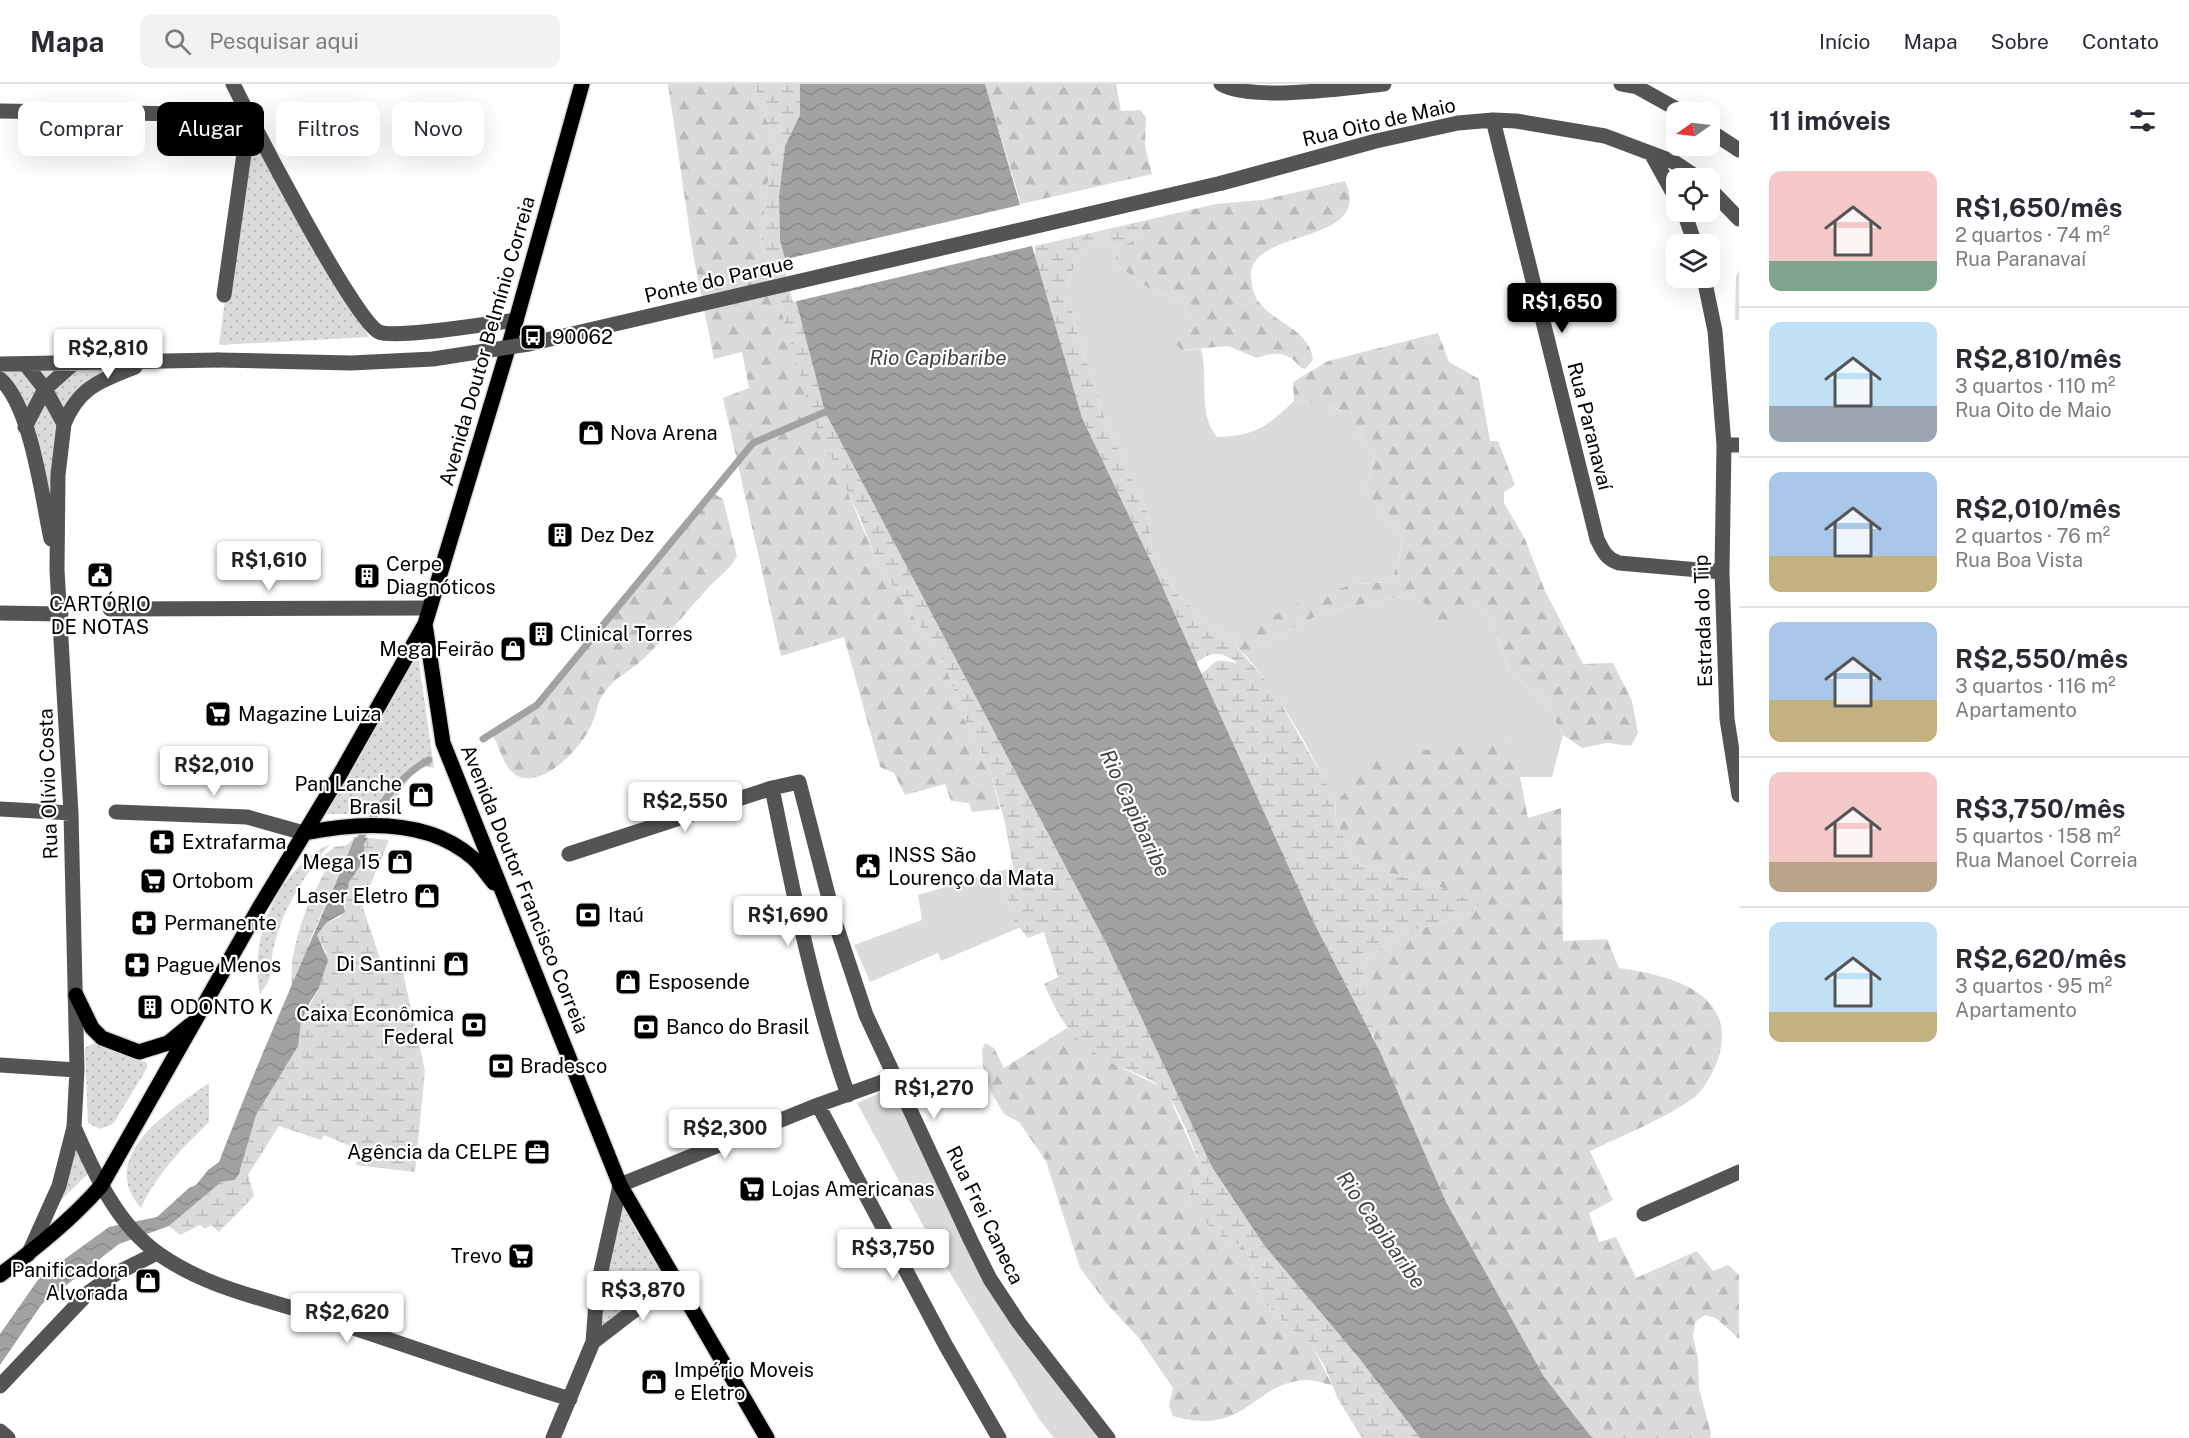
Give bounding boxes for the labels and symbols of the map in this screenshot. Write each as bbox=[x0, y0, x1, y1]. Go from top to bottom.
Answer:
street label: Rua Oito de Maio bbox=[1300, 93, 1458, 151]
north arrow bbox=[1666, 102, 1720, 156]
street label: Avenida Doutor Belmínio Correia bbox=[434, 193, 540, 489]
street label: Ponte do Parque bbox=[642, 250, 796, 308]
pin: R$1,650 bbox=[1507, 283, 1617, 334]
bus stop icon: 90062 bbox=[518, 322, 548, 352]
place label: 90062 bbox=[552, 325, 613, 349]
pin: R$2,810 bbox=[53, 329, 163, 380]
water label: Rio Capibaribe bbox=[869, 345, 1007, 370]
street label: Rua Paranavaí bbox=[1563, 360, 1618, 494]
shop icon: Nova Arena bbox=[576, 418, 606, 448]
place label: Nova Arena bbox=[610, 421, 718, 445]
building icon: Dez Dez bbox=[545, 520, 575, 550]
place label: Dez Dez bbox=[580, 523, 654, 547]
pin: R$1,610 bbox=[214, 541, 324, 592]
place label: Cerpe Diagnóticos bbox=[386, 552, 496, 599]
street label: Estrada do Tip bbox=[1689, 554, 1717, 688]
public building icon: CARTÓRIO DE NOTAS bbox=[85, 560, 115, 590]
building icon: Cerpe Diagnóticos bbox=[352, 561, 382, 591]
place label: CARTÓRIO DE NOTAS bbox=[49, 591, 151, 639]
building icon: Clinical Torres bbox=[526, 619, 556, 649]
place label: Clinical Torres bbox=[560, 622, 693, 646]
shop icon: Mega Feirão bbox=[498, 634, 528, 664]
place label: Mega Feirão bbox=[379, 637, 494, 661]
supermarket icon: Magazine Luiza bbox=[203, 699, 233, 729]
place label: Magazine Luiza bbox=[238, 702, 381, 726]
street label: Rua Olívio Costa bbox=[33, 708, 63, 860]
street label: Avenida Doutor Francisco Correia bbox=[456, 741, 594, 1037]
water label: Rio Capibaribe bbox=[1095, 745, 1176, 880]
pin: R$2,010 bbox=[159, 746, 269, 797]
place label: Pan Lanche Brasil bbox=[295, 772, 402, 819]
shop icon: Pan Lanche Brasil bbox=[406, 780, 436, 810]
pin: R$2,550 bbox=[630, 782, 740, 833]
pharmacy icon: Extrafarma bbox=[147, 827, 177, 857]
place label: Extrafarma bbox=[182, 830, 286, 854]
place label: INSS São Lourenço da Mata bbox=[888, 843, 1054, 890]
shop icon: Mega 15 bbox=[385, 847, 415, 877]
place label: Mega 15 bbox=[302, 850, 380, 874]
public building icon: INSS São Lourenço da Mata bbox=[853, 851, 883, 881]
supermarket icon: Ortobom bbox=[138, 866, 168, 896]
place label: Ortobom bbox=[172, 869, 253, 893]
shop icon: Laser Eletro bbox=[412, 881, 442, 911]
place label: Laser Eletro bbox=[296, 884, 408, 908]
pin: R$1,690 bbox=[733, 896, 843, 947]
bank icon: Itaú bbox=[573, 900, 603, 930]
place label: Itaú bbox=[608, 903, 644, 927]
pharmacy icon: Permanente bbox=[129, 908, 159, 938]
place label: Permanente bbox=[164, 911, 277, 935]
shop icon: Di Santinni bbox=[441, 949, 471, 979]
pharmacy icon: Pague Menos bbox=[122, 950, 152, 980]
place label: Di Santinni bbox=[336, 952, 436, 976]
place label: Pague Menos bbox=[156, 953, 281, 977]
shop icon: Esposende bbox=[613, 967, 643, 997]
place label: Esposende bbox=[648, 970, 750, 994]
building icon: ODONTO K bbox=[135, 992, 165, 1022]
place label: ODONTO K bbox=[170, 995, 273, 1019]
place label: Caixa Econômica Federal bbox=[296, 1002, 454, 1049]
bank icon: Caixa Econômica Federal bbox=[459, 1010, 489, 1040]
bank icon: Banco do Brasil bbox=[631, 1012, 661, 1042]
place label: Banco do Brasil bbox=[666, 1015, 810, 1039]
bank icon: Bradesco bbox=[486, 1051, 516, 1081]
place label: Bradesco bbox=[520, 1054, 607, 1078]
pin: R$1,270 bbox=[879, 1069, 989, 1120]
pin: R$2,300 bbox=[670, 1109, 780, 1160]
office icon: Agência da CELPE bbox=[522, 1137, 552, 1167]
place label: Agência da CELPE bbox=[347, 1140, 518, 1164]
street label: Rua Frei Caneca bbox=[941, 1142, 1029, 1288]
water label: Rio Capibaribe bbox=[1332, 1166, 1431, 1293]
supermarket icon: Lojas Americanas bbox=[737, 1174, 767, 1204]
place label: Lojas Americanas bbox=[771, 1177, 935, 1201]
pin: R$3,750 bbox=[838, 1229, 948, 1280]
supermarket icon: Trevo bbox=[506, 1241, 536, 1271]
place label: Trevo bbox=[451, 1244, 502, 1268]
place label: Panificadora Alvorada bbox=[11, 1258, 128, 1305]
shop icon: Panificadora Alvorada bbox=[133, 1266, 163, 1296]
pin: R$3,870 bbox=[588, 1271, 698, 1322]
pin: R$2,620 bbox=[292, 1293, 402, 1344]
place label: Império Moveis e Eletro bbox=[674, 1358, 814, 1405]
shop icon: Império Moveis e Eletro bbox=[639, 1367, 669, 1397]

